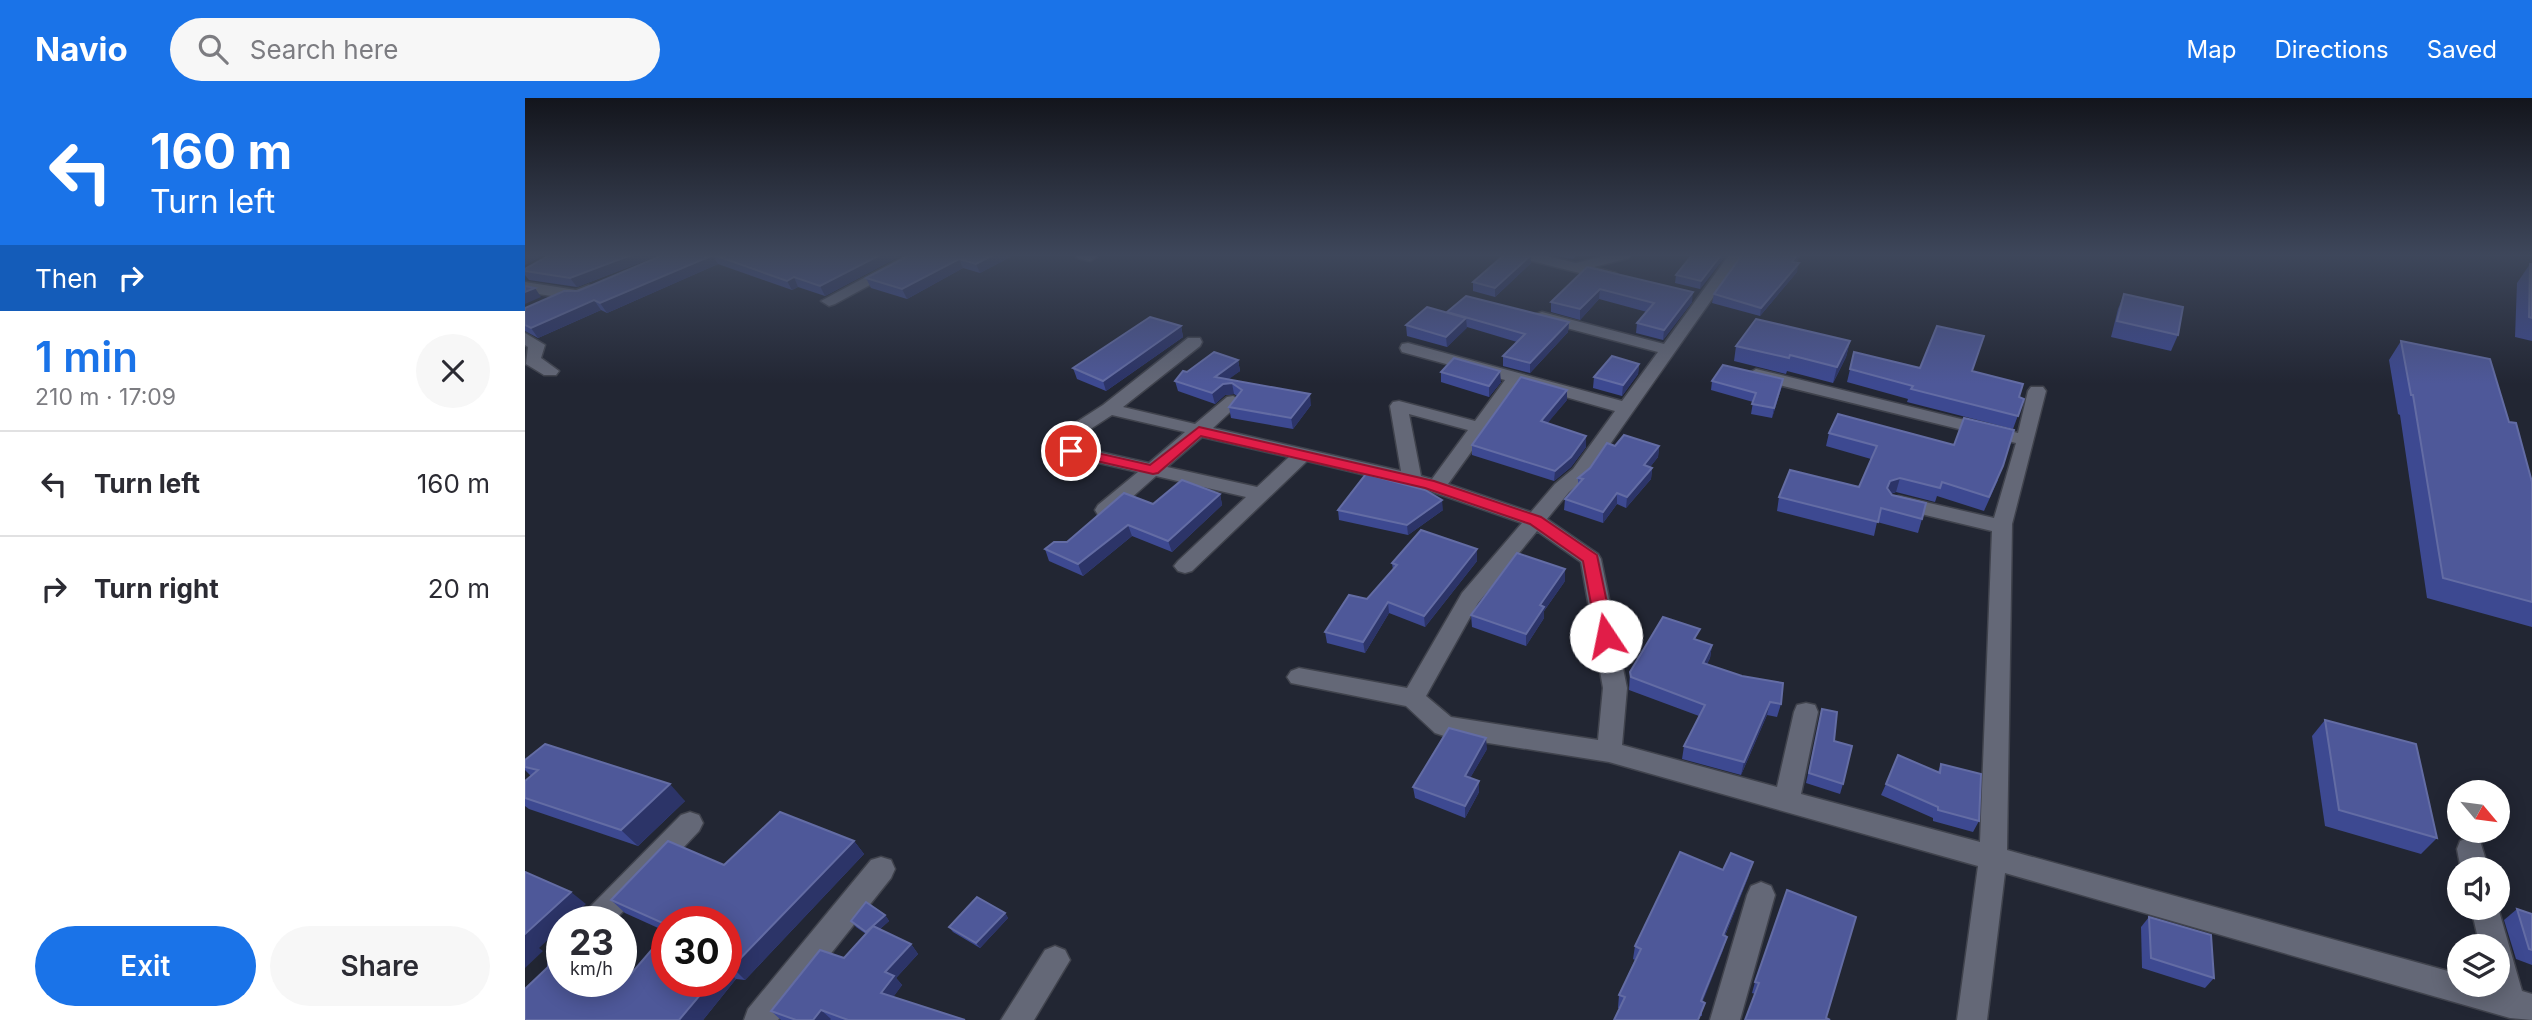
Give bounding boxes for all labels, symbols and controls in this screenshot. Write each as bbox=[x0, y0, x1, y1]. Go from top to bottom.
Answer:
search box bbox=[170, 18, 660, 81]
text: Navio bbox=[35, 29, 128, 69]
icon: search bbox=[194, 30, 232, 68]
text: Search here bbox=[250, 34, 398, 65]
text: Map bbox=[2187, 35, 2236, 64]
text: Directions bbox=[2274, 35, 2389, 64]
text: Saved bbox=[2427, 35, 2497, 64]
text: 160 m bbox=[150, 122, 292, 181]
icon: left bbox=[35, 126, 126, 217]
text: Turn left bbox=[150, 182, 275, 221]
icon: right bbox=[112, 259, 150, 297]
text: Then bbox=[35, 263, 98, 294]
text: 1 min bbox=[35, 331, 138, 382]
button: close bbox=[416, 334, 490, 408]
text: 210 m · 17:09 bbox=[35, 383, 176, 411]
pin bbox=[1041, 421, 1101, 481]
icon: arrive bbox=[1052, 432, 1090, 470]
icon: left bbox=[35, 465, 73, 503]
text: Turn left bbox=[94, 468, 200, 499]
text: 160 m bbox=[417, 468, 490, 499]
icon: right bbox=[35, 570, 73, 608]
text: Turn right bbox=[94, 573, 219, 604]
text: 20 m bbox=[428, 573, 490, 604]
position arrow bbox=[1569, 599, 1643, 673]
north arrow bbox=[2447, 780, 2509, 844]
map controls bbox=[2447, 780, 2510, 997]
button: sound bbox=[2447, 857, 2510, 920]
speed limit sign: 30 bbox=[651, 906, 742, 997]
text: 23 bbox=[569, 921, 614, 963]
button: Exit bbox=[35, 926, 256, 1006]
button: Share bbox=[270, 926, 490, 1006]
button: layers bbox=[2447, 934, 2510, 997]
text: km/h bbox=[570, 958, 613, 979]

